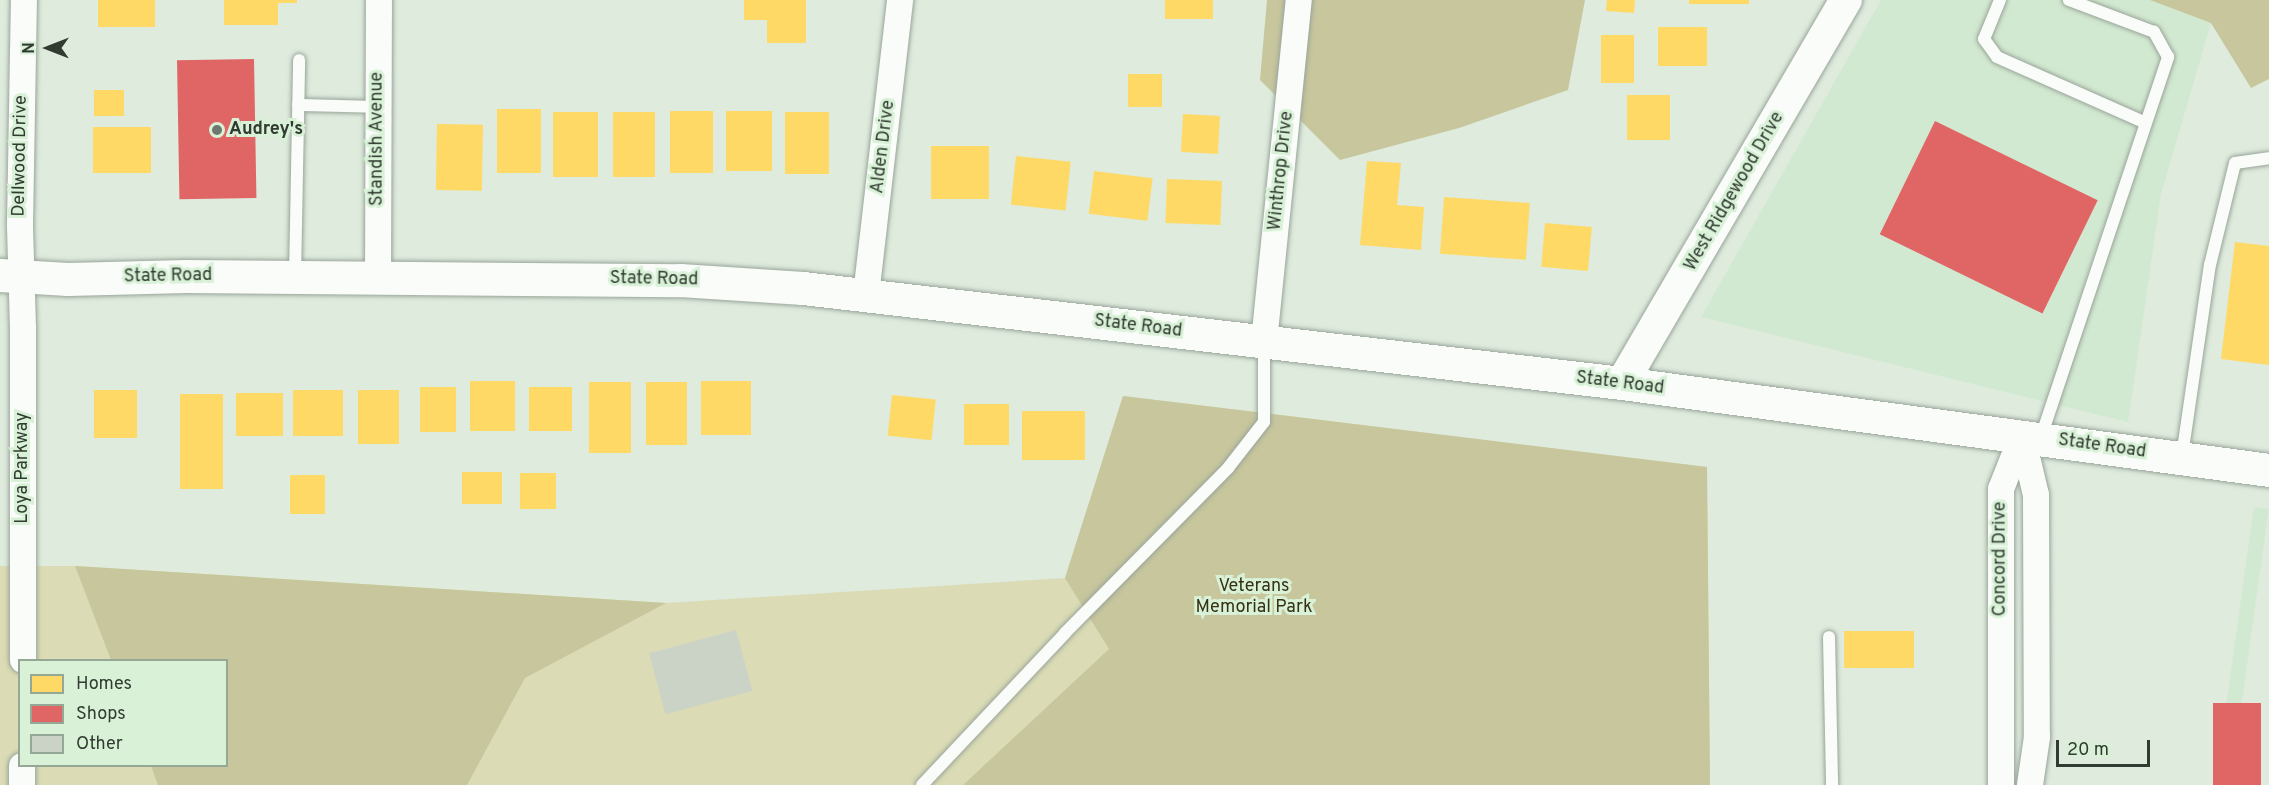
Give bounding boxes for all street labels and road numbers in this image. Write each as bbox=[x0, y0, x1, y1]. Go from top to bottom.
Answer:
street label: Standish Avenue bbox=[367, 72, 389, 206]
street label: Dellwood Drive bbox=[9, 95, 33, 217]
street label: Alden Drive bbox=[868, 99, 900, 195]
street label: West Ridgewood Drive bbox=[1681, 109, 1789, 275]
street label: Winthrop Drive bbox=[1265, 110, 1299, 232]
street label: State Road bbox=[124, 265, 212, 289]
street label: State Road bbox=[610, 268, 698, 292]
street label: State Road bbox=[1093, 311, 1183, 343]
street label: State Road bbox=[1575, 368, 1665, 400]
street label: Loya Parkway bbox=[12, 412, 34, 524]
street label: State Road bbox=[2057, 430, 2147, 464]
street label: Concord Drive bbox=[1990, 502, 2012, 616]

